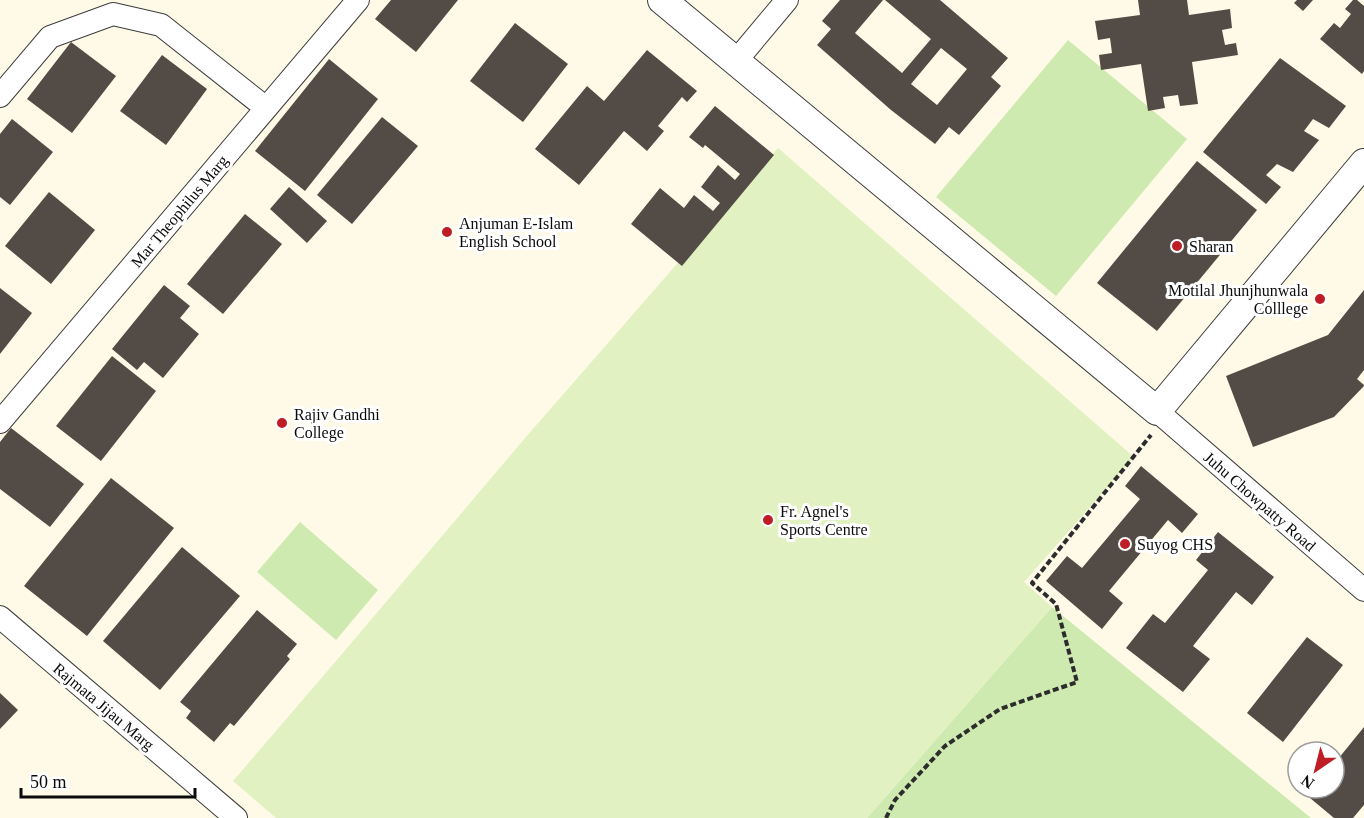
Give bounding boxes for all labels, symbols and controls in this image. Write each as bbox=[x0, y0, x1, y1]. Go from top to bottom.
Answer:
street label: Mar Theophilus Marg bbox=[128, 152, 232, 271]
place label: Anjuman E-Islam English School bbox=[459, 215, 574, 251]
marker: Anjuman E-Islam English School bbox=[440, 225, 454, 239]
place label: Sharan bbox=[1189, 238, 1233, 255]
marker: Sharan bbox=[1170, 239, 1184, 253]
place label: Motilal Jhunjhunwala Colllege bbox=[1168, 282, 1308, 318]
marker: Motilal Jhunjhunwala Colllege bbox=[1313, 292, 1327, 306]
place label: Rajiv Gandhi College bbox=[294, 406, 380, 442]
marker: Rajiv Gandhi College bbox=[275, 416, 289, 430]
street label: Juhu Chowpatty Road bbox=[1200, 448, 1319, 555]
place label: Fr. Agnel's Sports Centre bbox=[780, 503, 868, 539]
marker: Fr. Agnel's Sports Centre bbox=[761, 513, 775, 527]
place label: Suyog CHS bbox=[1137, 536, 1213, 554]
marker: Suyog CHS bbox=[1118, 537, 1132, 551]
street label: Rajmata Jijau Marg bbox=[49, 659, 157, 754]
north arrow bbox=[1286, 740, 1346, 800]
scale bar bbox=[21, 761, 195, 799]
text: N bbox=[1298, 771, 1317, 792]
text: 50 m bbox=[30, 772, 67, 792]

